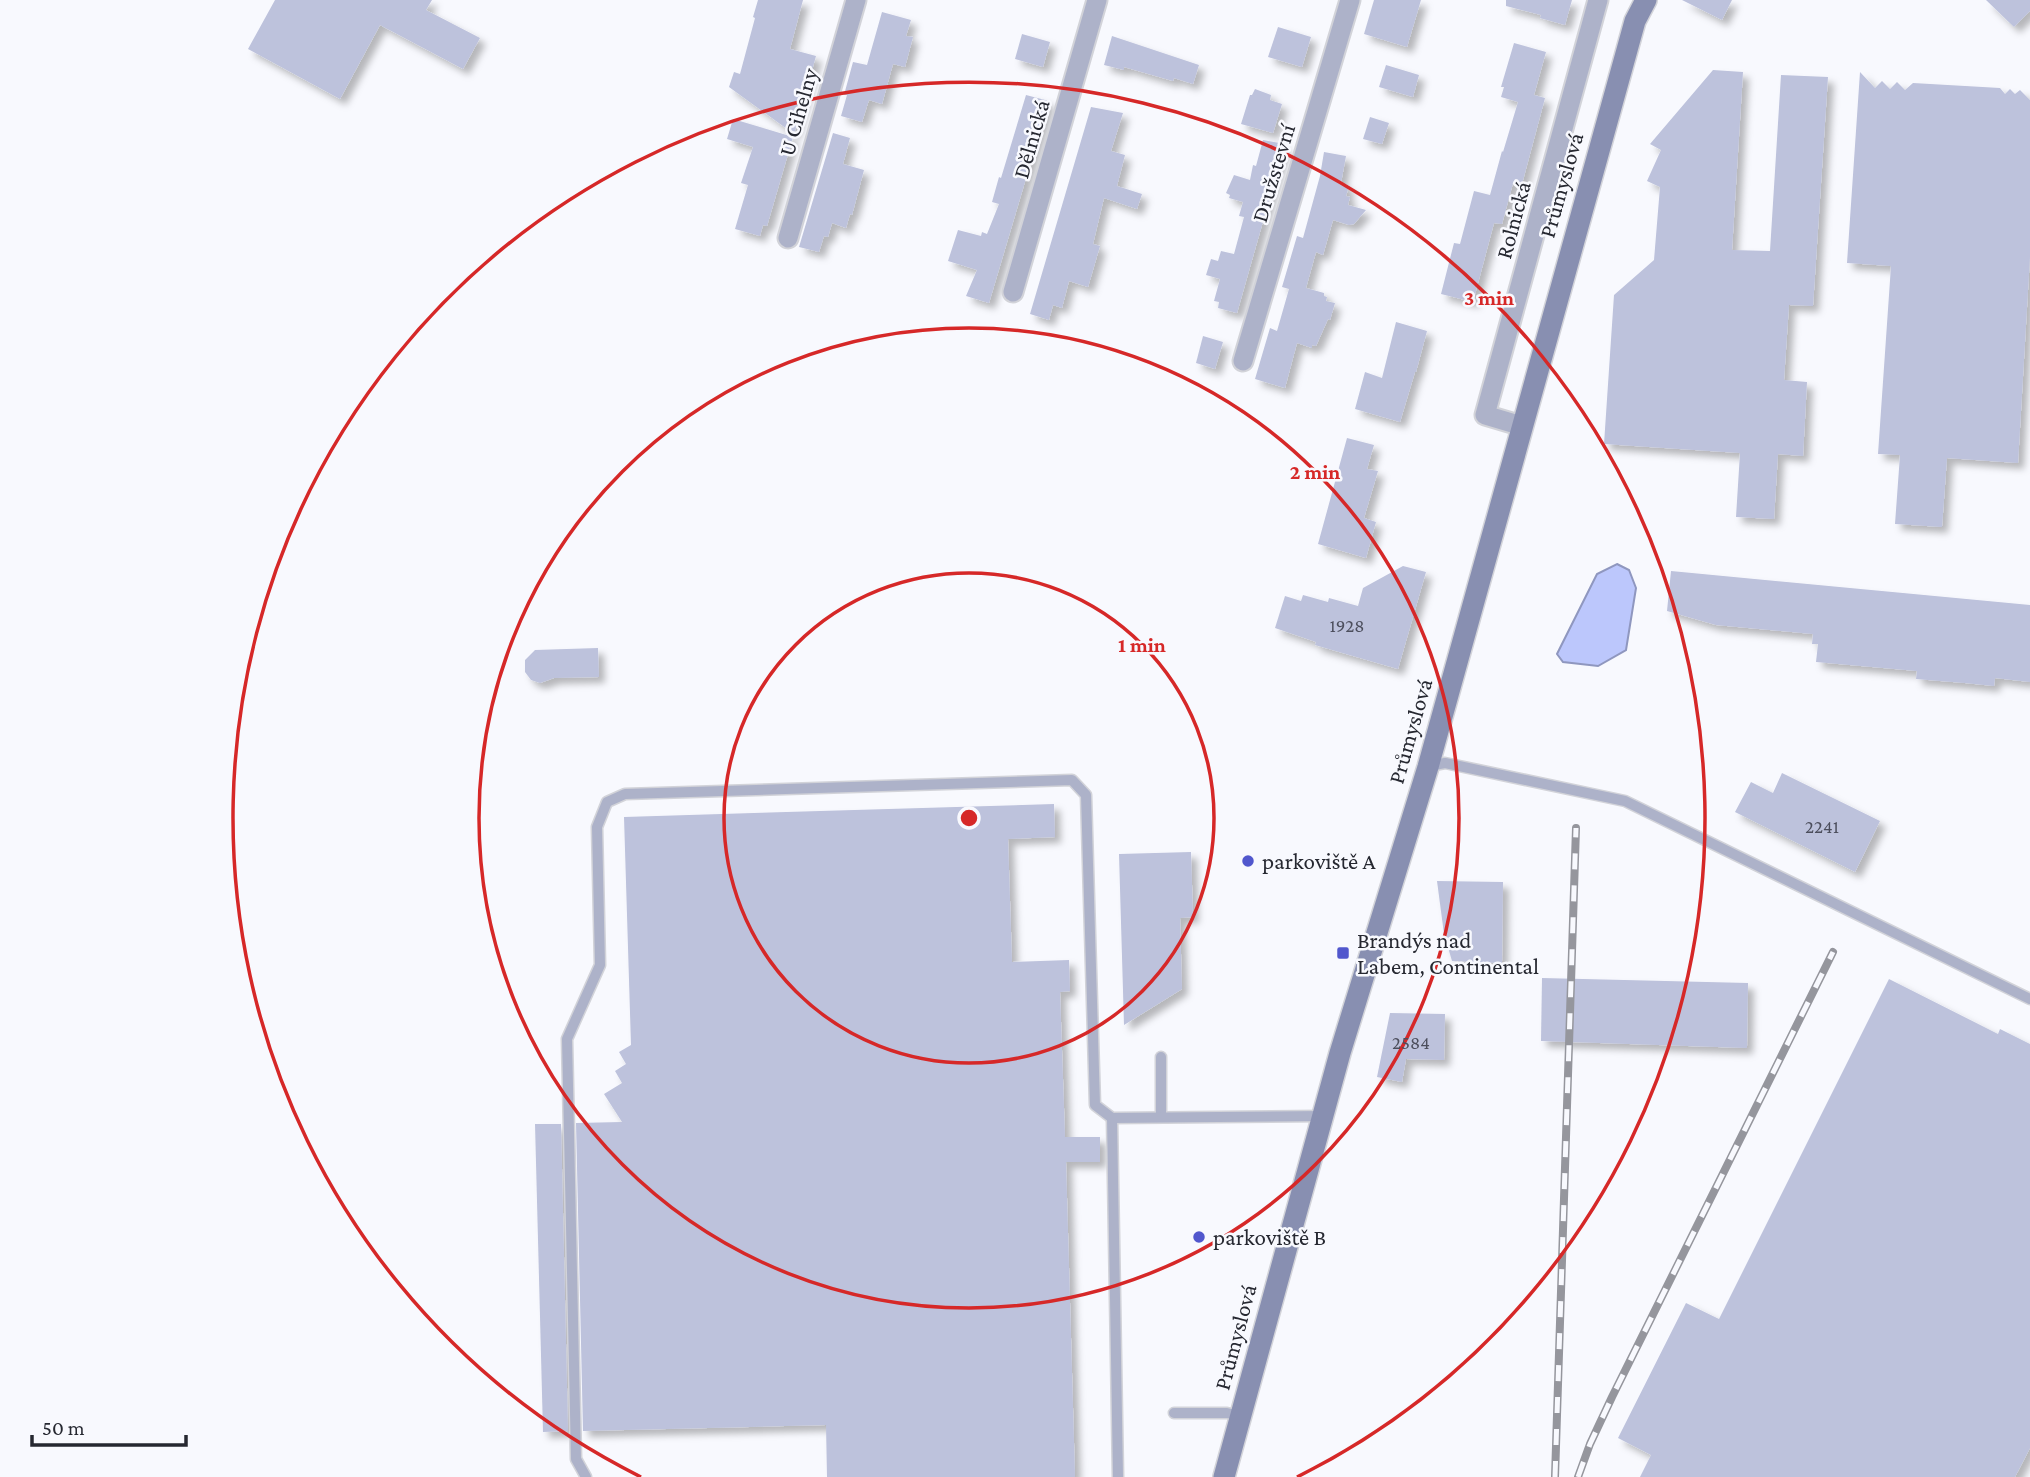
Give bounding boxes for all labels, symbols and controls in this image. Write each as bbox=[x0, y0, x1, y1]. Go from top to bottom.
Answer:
street label: U Cihelny bbox=[773, 65, 823, 159]
street label: Dělnická bbox=[1007, 96, 1055, 181]
street label: Družstevní bbox=[1246, 120, 1300, 225]
street label: Průmyslová bbox=[1534, 129, 1589, 241]
street label: Rolnická bbox=[1490, 178, 1536, 262]
text: 3 min bbox=[1464, 286, 1514, 310]
text: 2 min bbox=[1290, 460, 1340, 484]
house number: 1928 bbox=[1330, 615, 1364, 636]
text: 1 min bbox=[1118, 633, 1166, 657]
street label: Průmyslová bbox=[1383, 675, 1438, 787]
centre of rings bbox=[957, 806, 981, 830]
house number: 2241 bbox=[1805, 816, 1839, 837]
place label: parkoviště A bbox=[1262, 848, 1376, 874]
marker: parkoviště A bbox=[1240, 853, 1256, 869]
place label: Brandýs nad Labem, Continental bbox=[1357, 927, 1539, 979]
marker: Brandýs nad Labem, Continental bbox=[1335, 945, 1351, 961]
house number: 2584 bbox=[1392, 1032, 1430, 1053]
place label: parkoviště B bbox=[1213, 1224, 1326, 1250]
marker: parkoviště B bbox=[1191, 1229, 1207, 1245]
street label: Průmyslová bbox=[1208, 1281, 1262, 1393]
scale bar bbox=[32, 1404, 186, 1448]
text: 50 m bbox=[42, 1416, 85, 1440]

